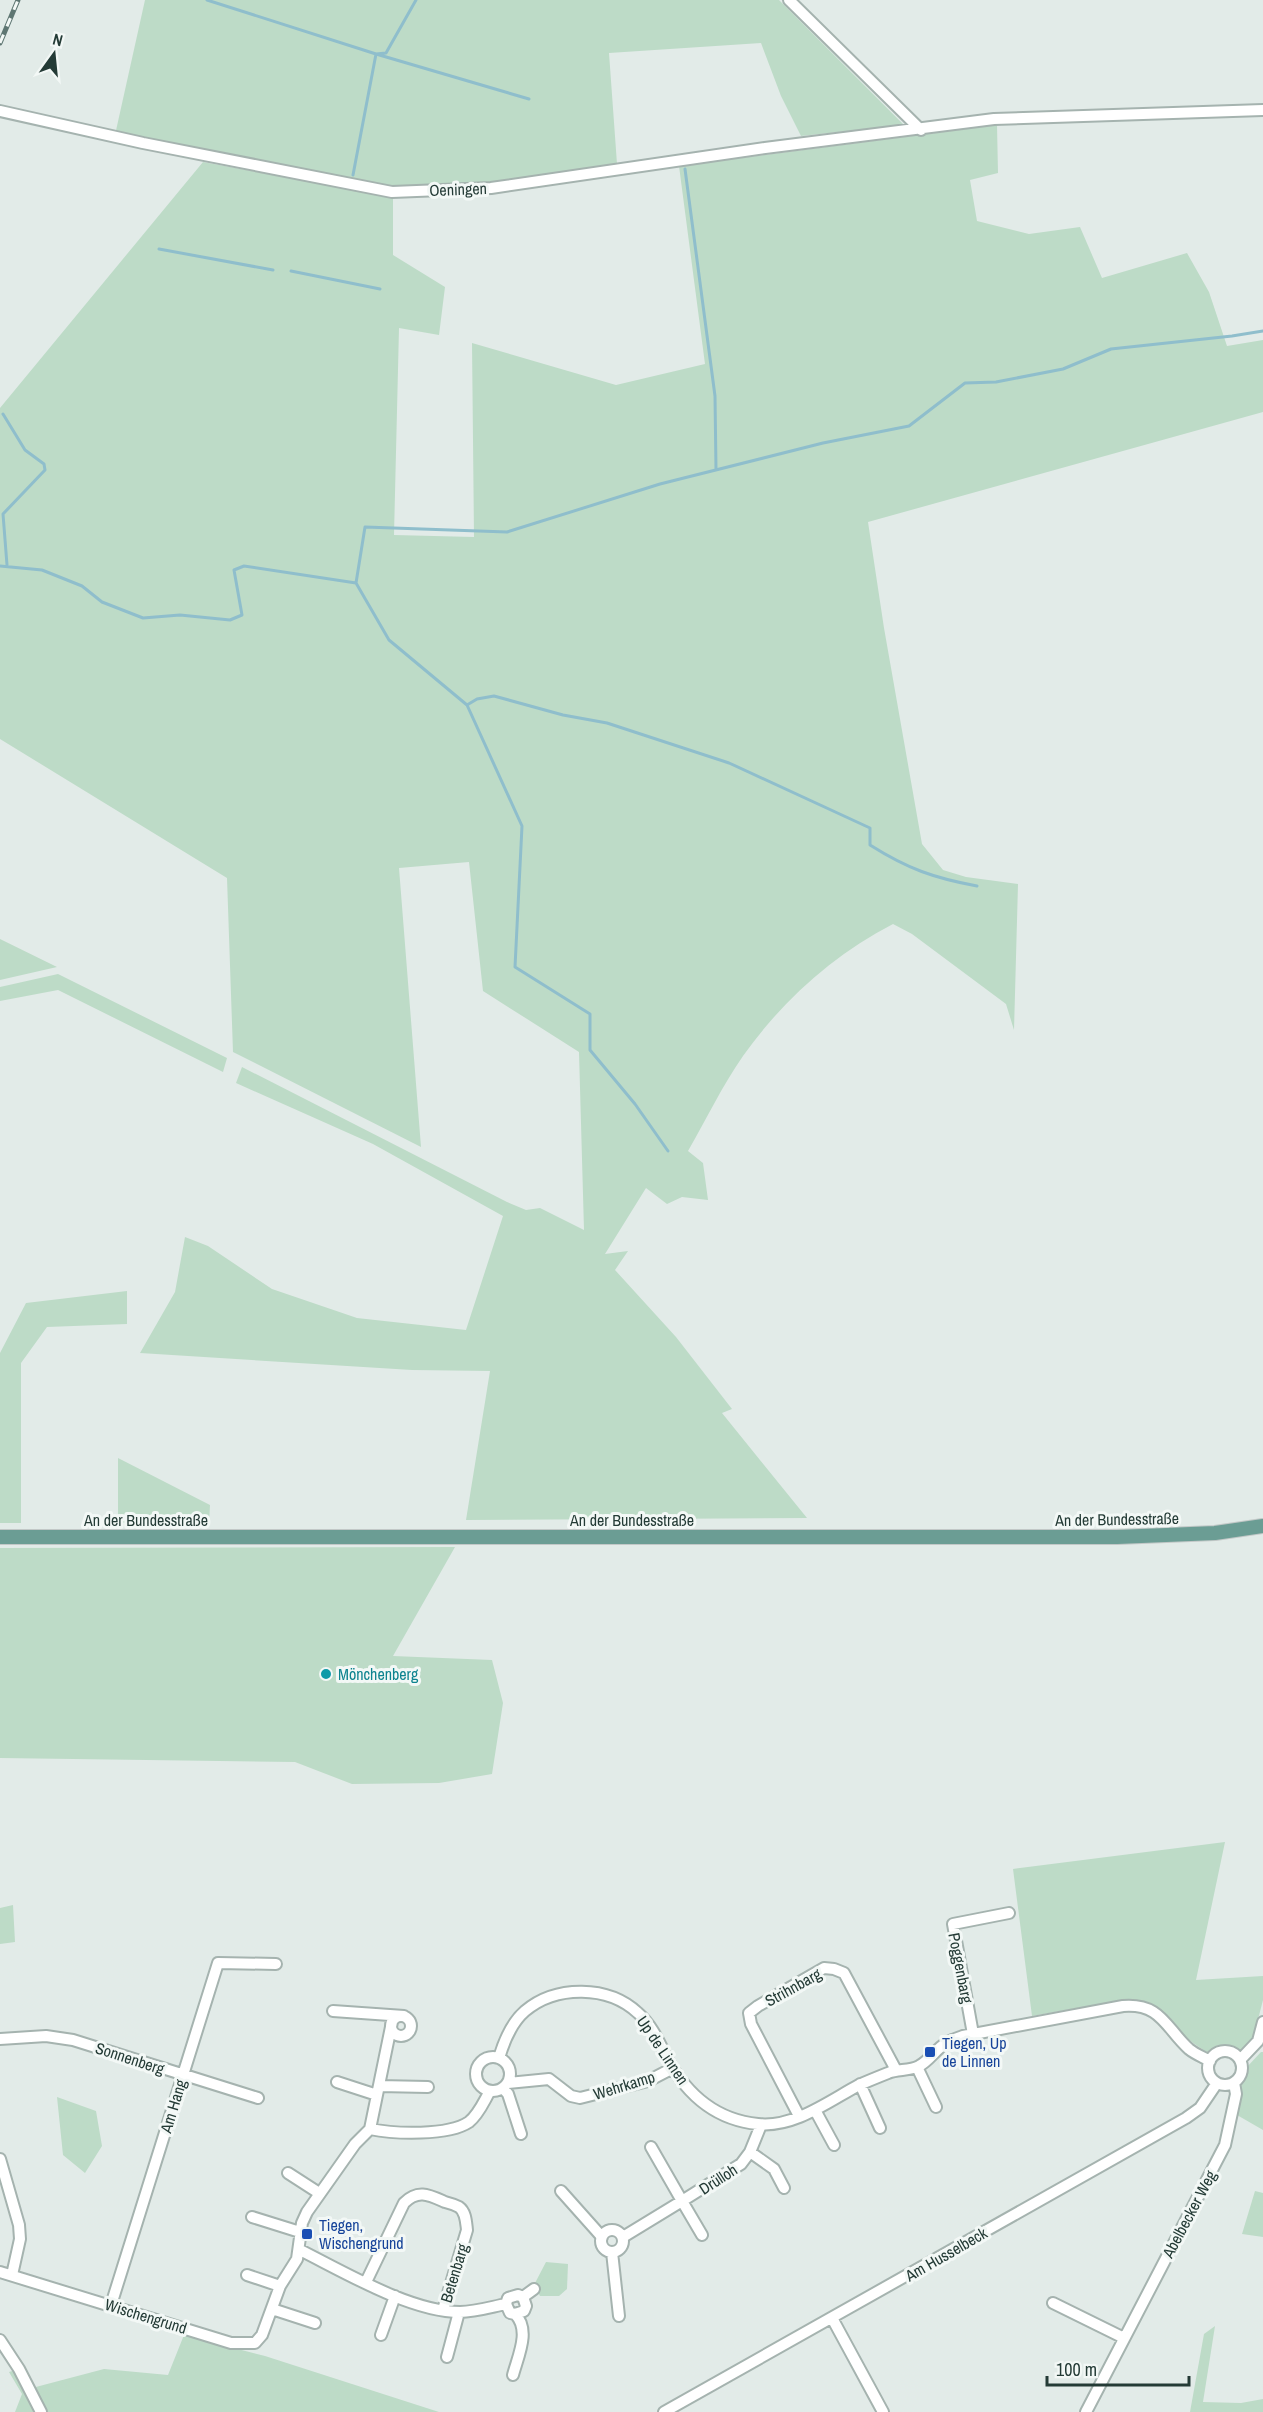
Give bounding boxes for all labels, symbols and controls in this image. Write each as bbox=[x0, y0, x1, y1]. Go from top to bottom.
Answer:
north arrow bbox=[24, 24, 84, 84]
text: N bbox=[50, 28, 65, 51]
street label: Oeningen bbox=[429, 177, 487, 201]
street label: An der Bundesstraße bbox=[1054, 1507, 1179, 1531]
street label: An der Bundesstraße bbox=[83, 1509, 208, 1531]
street label: An der Bundesstraße bbox=[569, 1509, 694, 1531]
place label: Mönchenberg bbox=[338, 1663, 419, 1685]
marker: Mönchenberg bbox=[319, 1667, 333, 1681]
street label: Poggenbarg bbox=[943, 1931, 979, 2006]
street label: Strihnbarg bbox=[761, 1962, 826, 2011]
street label: Up de Linnen bbox=[632, 2011, 694, 2089]
place label: Tiegen, Up de Linnen bbox=[942, 2032, 1007, 2072]
street label: Sonnenberg bbox=[93, 2036, 168, 2080]
marker: Tiegen, Up de Linnen bbox=[923, 2045, 937, 2059]
street label: Wehrkamp bbox=[591, 2065, 657, 2105]
street label: Am Hang bbox=[154, 2076, 192, 2136]
street label: Drülloh bbox=[695, 2158, 741, 2200]
street label: Abelbecker Weg bbox=[1156, 2166, 1222, 2262]
place label: Tiegen, Wischengrund bbox=[319, 2214, 404, 2254]
street label: Am Husselbeck bbox=[900, 2221, 991, 2287]
marker: Tiegen, Wischengrund bbox=[300, 2227, 314, 2241]
street label: Betenbarg bbox=[435, 2240, 474, 2305]
street label: Wischengrund bbox=[102, 2293, 190, 2339]
scale bar bbox=[1047, 2349, 1190, 2387]
text: 100 m bbox=[1056, 2357, 1097, 2382]

